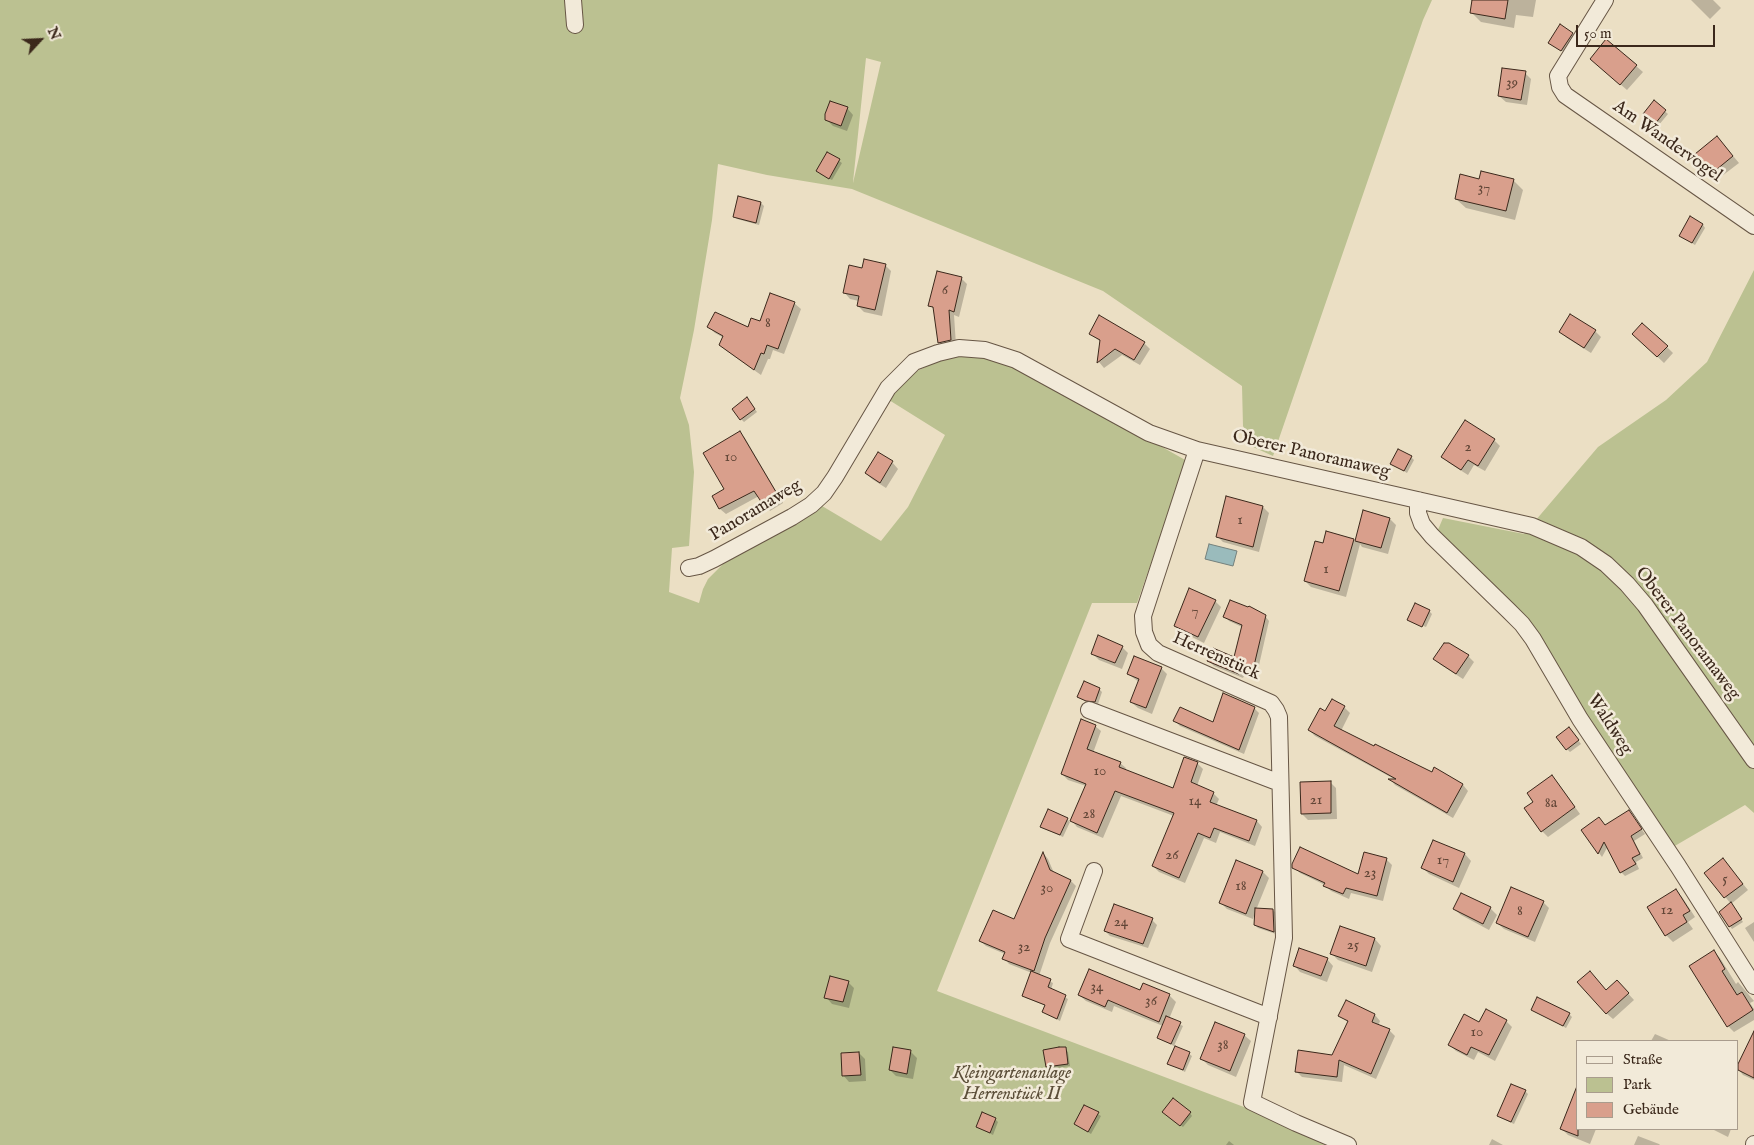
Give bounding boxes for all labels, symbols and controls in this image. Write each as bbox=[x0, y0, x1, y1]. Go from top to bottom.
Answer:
north arrow bbox=[15, 15, 65, 65]
scale bar bbox=[1579, 15, 1718, 47]
text: N bbox=[43, 24, 64, 43]
text: 50 m bbox=[1584, 24, 1612, 43]
house number: 39 bbox=[1506, 75, 1518, 93]
street label: Am Wandervogel bbox=[1608, 96, 1726, 188]
house number: 37 bbox=[1478, 180, 1490, 198]
house number: 6 bbox=[942, 282, 948, 300]
house number: 8 bbox=[765, 315, 771, 333]
street label: Oberer Panoramaweg bbox=[1230, 426, 1392, 484]
house number: 2 bbox=[1464, 439, 1472, 457]
house number: 10 bbox=[725, 449, 737, 467]
street label: Panoramaweg bbox=[706, 475, 806, 547]
house number: 1 bbox=[1237, 512, 1243, 530]
house number: 1 bbox=[1323, 561, 1329, 579]
street label: Oberer Panoramaweg bbox=[1630, 563, 1744, 705]
house number: 7 bbox=[1191, 603, 1199, 621]
street label: Herrenstück bbox=[1169, 628, 1263, 686]
street label: Waldweg bbox=[1581, 691, 1637, 759]
house number: 10 bbox=[1094, 763, 1106, 781]
house number: 21 bbox=[1310, 792, 1322, 810]
house number: 14 bbox=[1189, 793, 1201, 811]
house number: 8a bbox=[1545, 795, 1557, 813]
house number: 28 bbox=[1083, 806, 1095, 824]
house number: 26 bbox=[1165, 847, 1179, 865]
house number: 17 bbox=[1437, 852, 1449, 870]
house number: 23 bbox=[1364, 865, 1376, 883]
house number: 5 bbox=[1722, 871, 1728, 889]
house number: 18 bbox=[1235, 878, 1247, 896]
house number: 30 bbox=[1041, 880, 1053, 898]
house number: 12 bbox=[1661, 902, 1673, 920]
house number: 8 bbox=[1517, 903, 1523, 921]
house number: 24 bbox=[1114, 914, 1128, 932]
house number: 25 bbox=[1347, 937, 1359, 955]
house number: 32 bbox=[1018, 939, 1030, 957]
house number: 34 bbox=[1091, 979, 1103, 997]
house number: 36 bbox=[1145, 993, 1157, 1011]
house number: 10 bbox=[1471, 1024, 1483, 1042]
house number: 38 bbox=[1217, 1037, 1229, 1055]
legend bbox=[1576, 1040, 1739, 1130]
text: Straße bbox=[1623, 1050, 1662, 1069]
park label: Kleingartenanlage Herrenstück II bbox=[953, 1063, 1071, 1106]
text: Park bbox=[1623, 1075, 1652, 1094]
text: Gebäude bbox=[1623, 1100, 1679, 1119]

